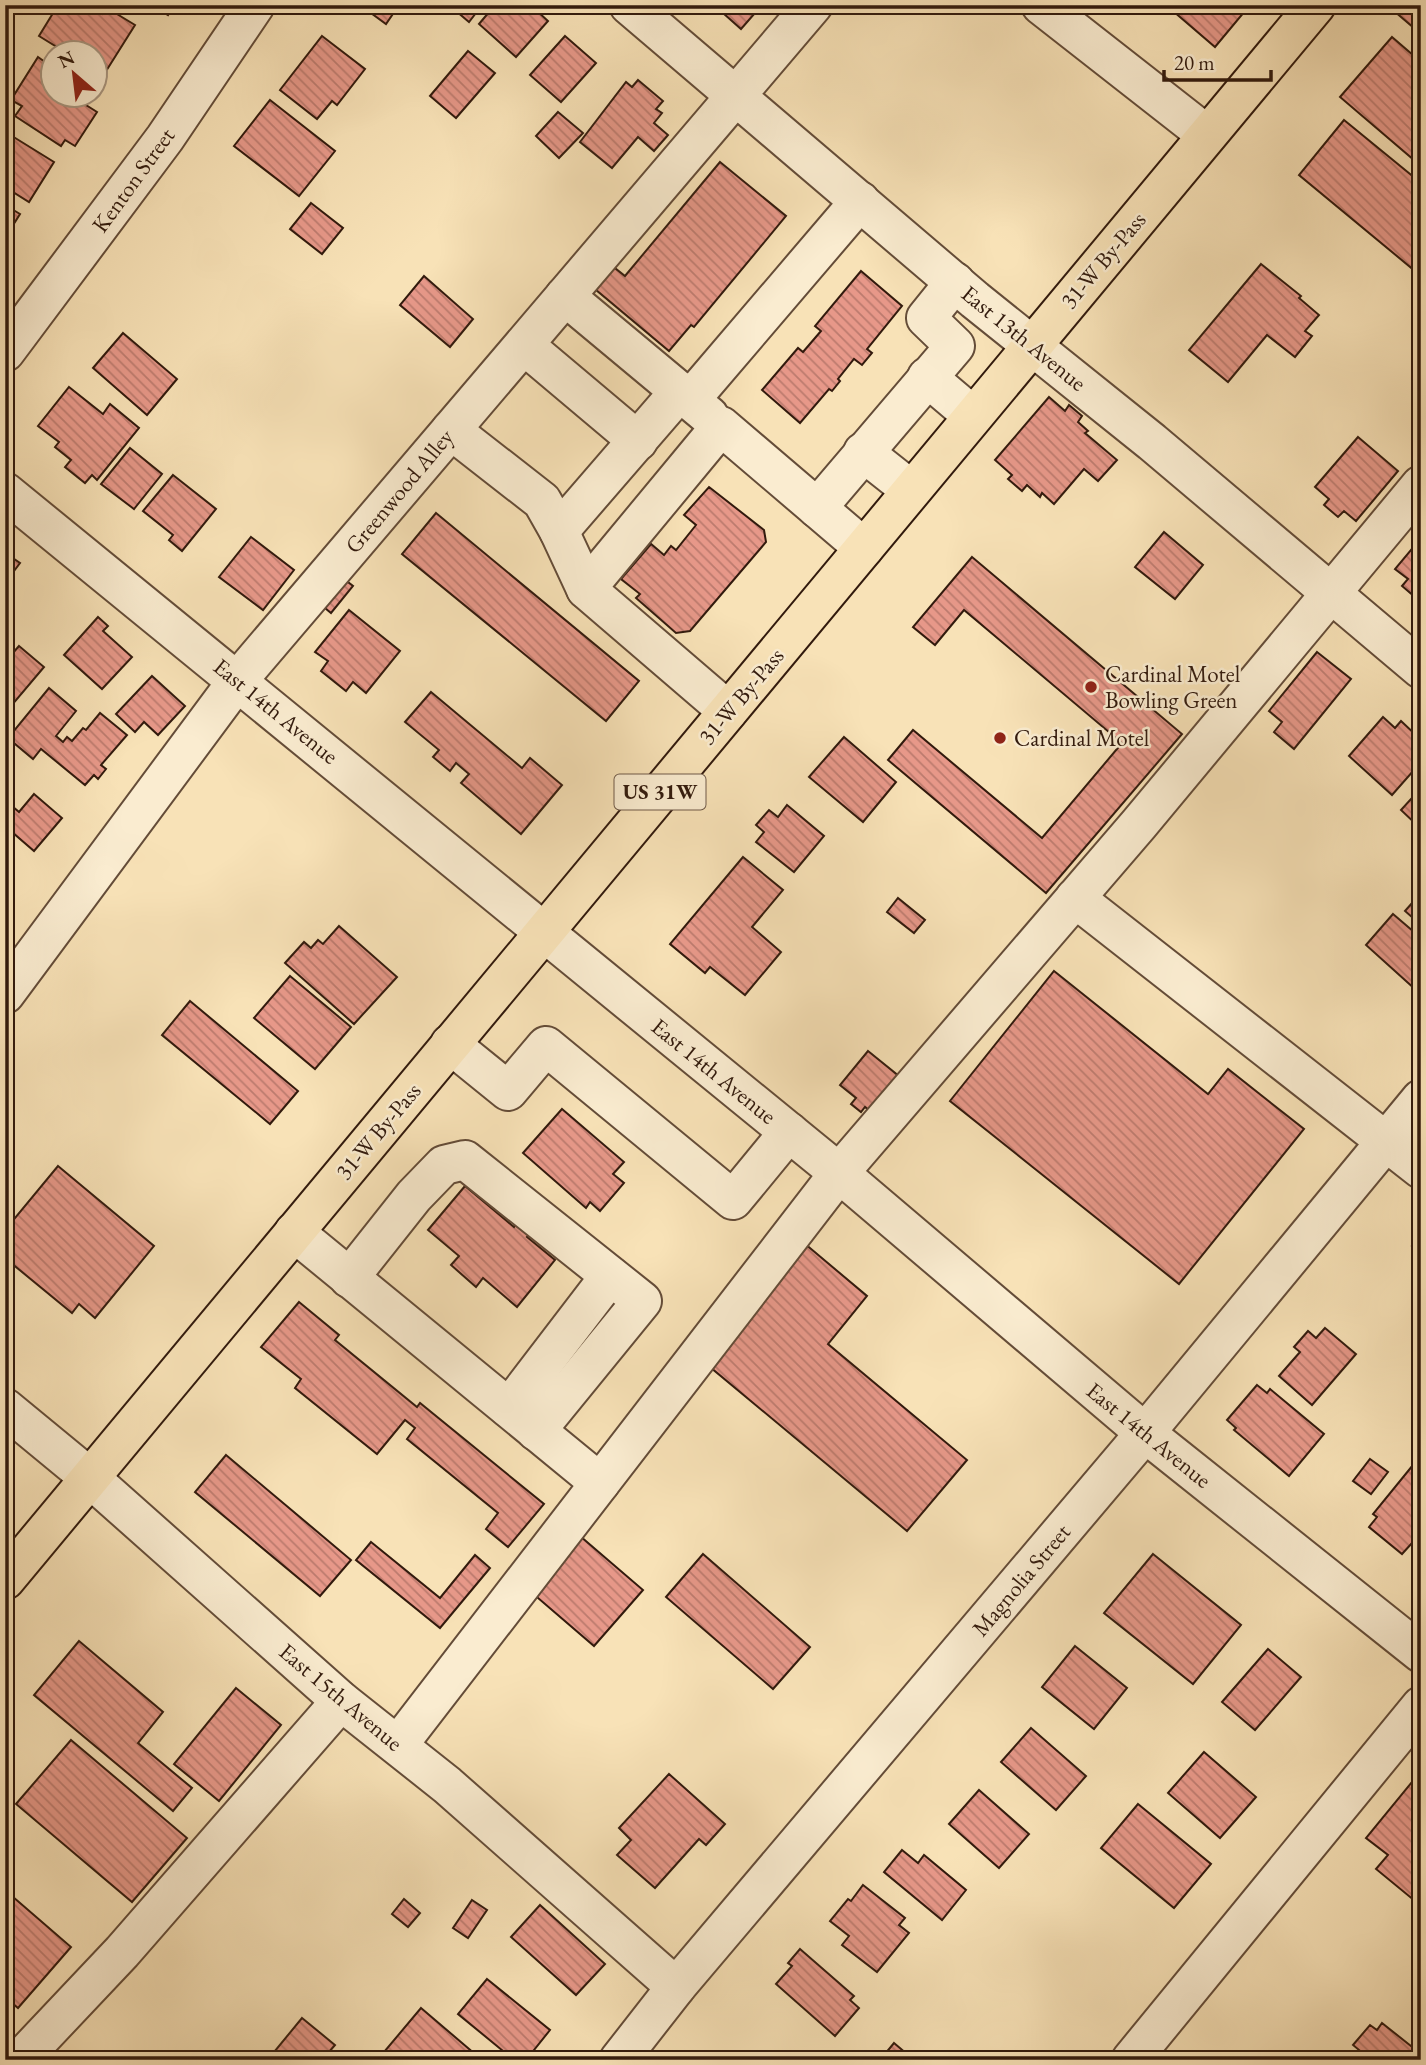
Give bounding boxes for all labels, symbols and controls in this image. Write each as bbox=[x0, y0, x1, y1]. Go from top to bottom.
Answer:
north arrow bbox=[38, 38, 108, 108]
scale bar bbox=[1164, 38, 1270, 82]
text: N bbox=[54, 44, 79, 74]
text: 20 m bbox=[1174, 49, 1215, 76]
street label: Kenton Street bbox=[85, 121, 182, 238]
street label: 31-W By-Pass bbox=[1054, 205, 1152, 315]
street label: East 13th Avenue bbox=[955, 278, 1093, 398]
street label: Greenwood Alley bbox=[338, 422, 461, 560]
street label: 31-W By-Pass bbox=[692, 641, 790, 751]
street label: East 14th Avenue bbox=[207, 651, 345, 771]
place label: Cardinal Motel Bowling Green bbox=[1105, 659, 1241, 715]
marker: Cardinal Motel Bowling Green bbox=[1083, 679, 1099, 695]
place label: Cardinal Motel bbox=[1014, 723, 1150, 753]
marker: Cardinal Motel bbox=[992, 730, 1008, 746]
road number: US 31W bbox=[614, 774, 706, 810]
street label: East 14th Avenue bbox=[645, 1011, 783, 1131]
street label: 31-W By-Pass bbox=[329, 1076, 427, 1186]
street label: East 14th Avenue bbox=[1080, 1375, 1218, 1495]
street label: Magnolia Street bbox=[965, 1517, 1077, 1643]
street label: East 15th Avenue bbox=[273, 1636, 409, 1758]

